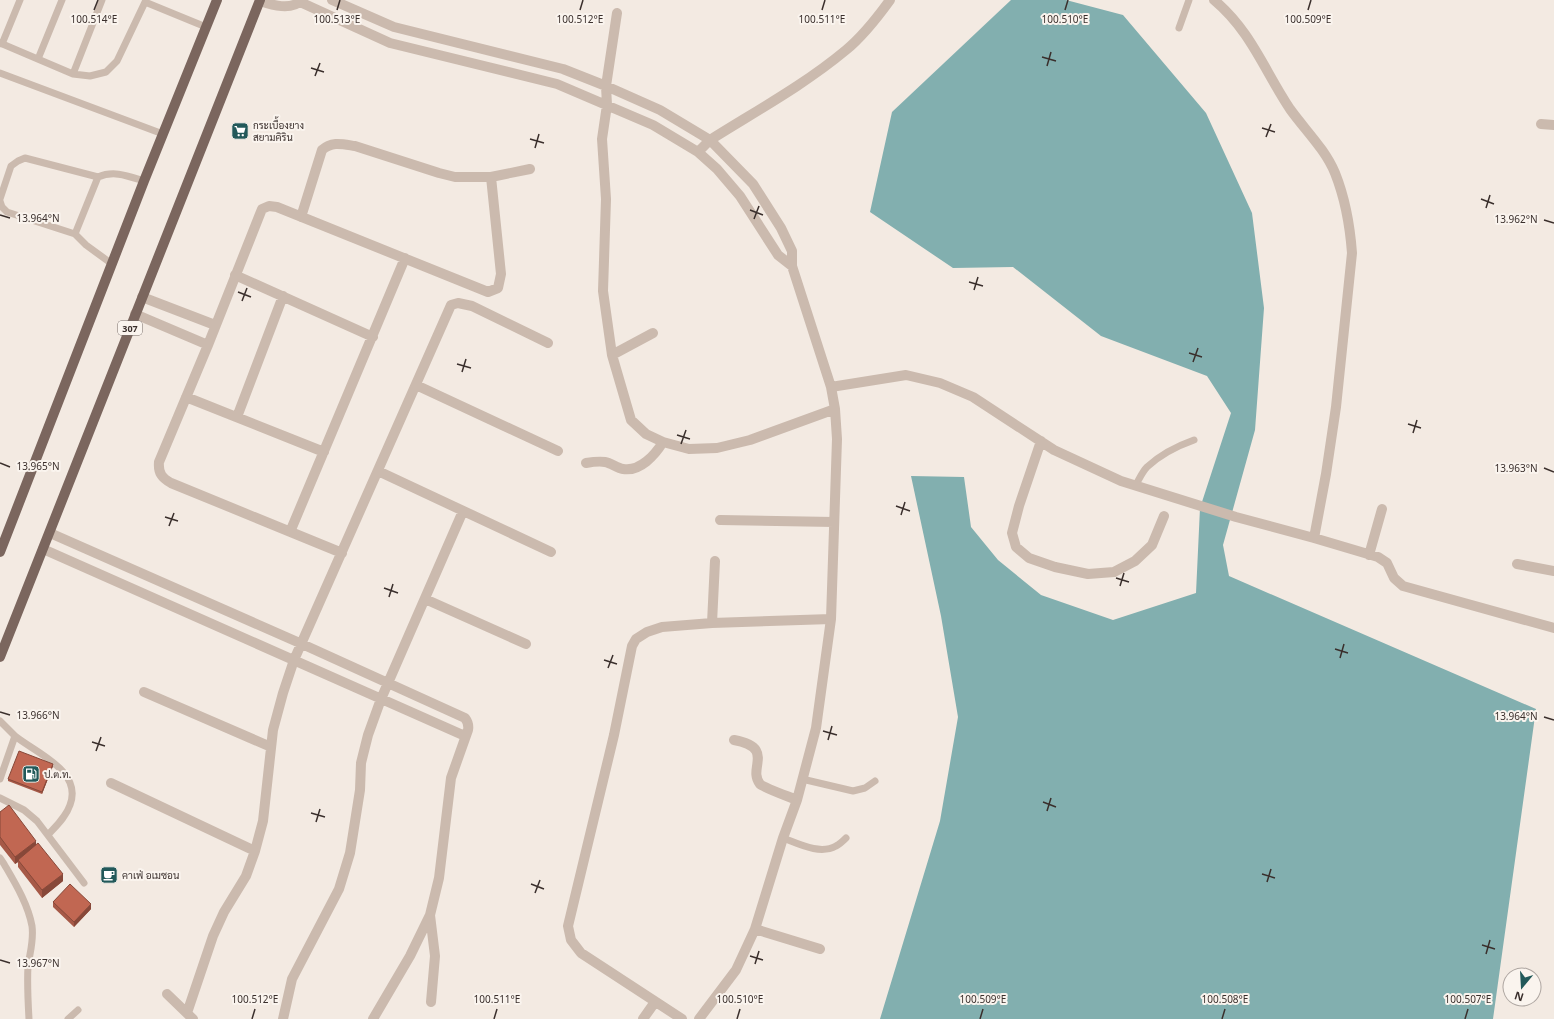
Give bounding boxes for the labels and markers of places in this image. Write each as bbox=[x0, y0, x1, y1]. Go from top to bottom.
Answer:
place label: กระเบื้องยาง สยามคิริน bbox=[253, 116, 304, 144]
supermarket icon: กระเบื้องยาง สยามคิริน bbox=[230, 121, 250, 141]
fuel station icon: ป.ต.ท. bbox=[21, 764, 41, 784]
place label: ป.ต.ท. bbox=[44, 767, 71, 781]
cafe icon: คาเฟ่ อเมซอน bbox=[99, 865, 119, 885]
place label: คาเฟ่ อเมซอน bbox=[122, 868, 179, 882]

